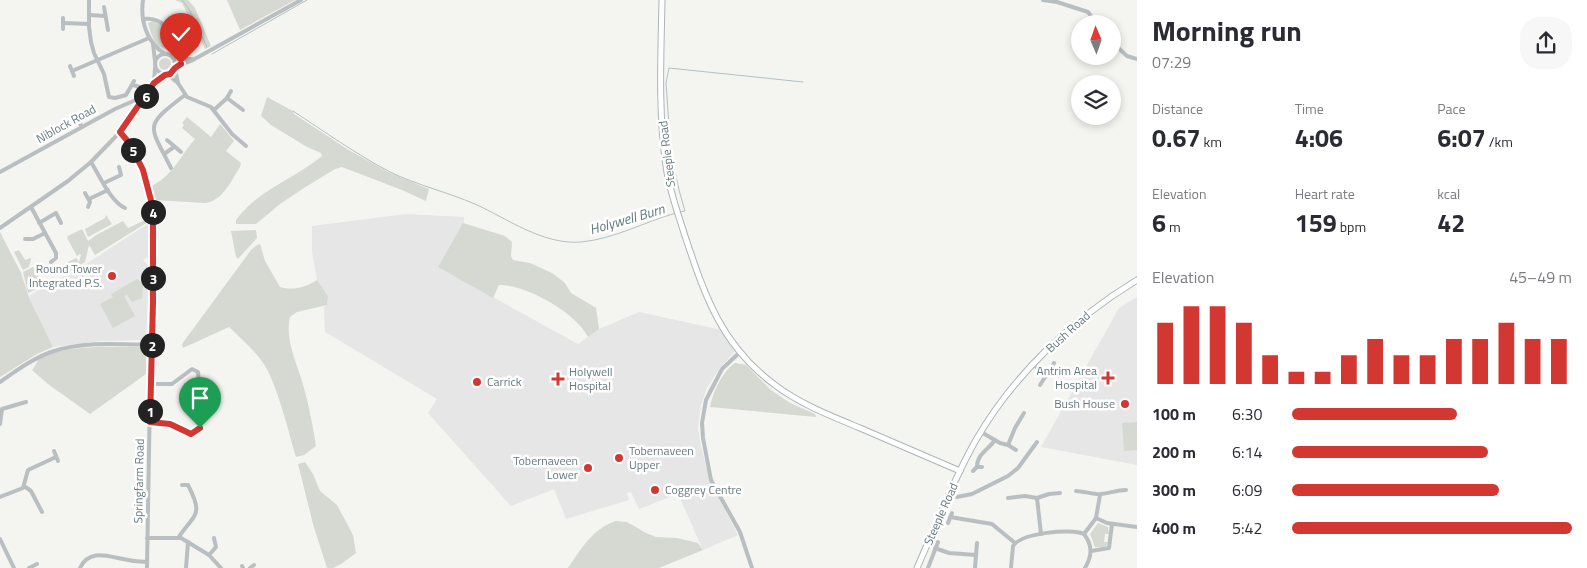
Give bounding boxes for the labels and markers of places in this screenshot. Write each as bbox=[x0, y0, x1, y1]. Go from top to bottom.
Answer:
pin bbox=[160, 13, 202, 64]
pin: 6 bbox=[134, 84, 158, 108]
pin: 5 bbox=[120, 138, 146, 162]
pin: 4 bbox=[140, 200, 166, 224]
place label: Round Tower Integrated P.S. bbox=[29, 259, 102, 292]
pin: 3 bbox=[140, 266, 166, 290]
marker: Round Tower Integrated P.S. bbox=[106, 270, 118, 282]
pin: 2 bbox=[140, 332, 164, 358]
place label: Antrim Area Hospital bbox=[1037, 361, 1097, 394]
place label: Holywell Hospital bbox=[569, 362, 613, 395]
marker: Antrim Area Hospital bbox=[1101, 371, 1115, 385]
place label: Carrick bbox=[487, 372, 522, 391]
marker: Holywell Hospital bbox=[551, 372, 565, 386]
marker: Carrick bbox=[471, 376, 483, 388]
pin bbox=[179, 377, 221, 428]
place label: Bush House bbox=[1054, 394, 1115, 413]
pin: 1 bbox=[138, 398, 162, 424]
marker: Bush House bbox=[1119, 398, 1131, 410]
place label: Tobernaveen Upper bbox=[629, 441, 694, 474]
place label: Tobernaveen Lower bbox=[513, 451, 578, 484]
marker: Tobernaveen Upper bbox=[613, 452, 625, 464]
marker: Tobernaveen Lower bbox=[582, 462, 594, 474]
place label: Coggrey Centre bbox=[665, 480, 742, 499]
marker: Coggrey Centre bbox=[649, 484, 661, 496]

